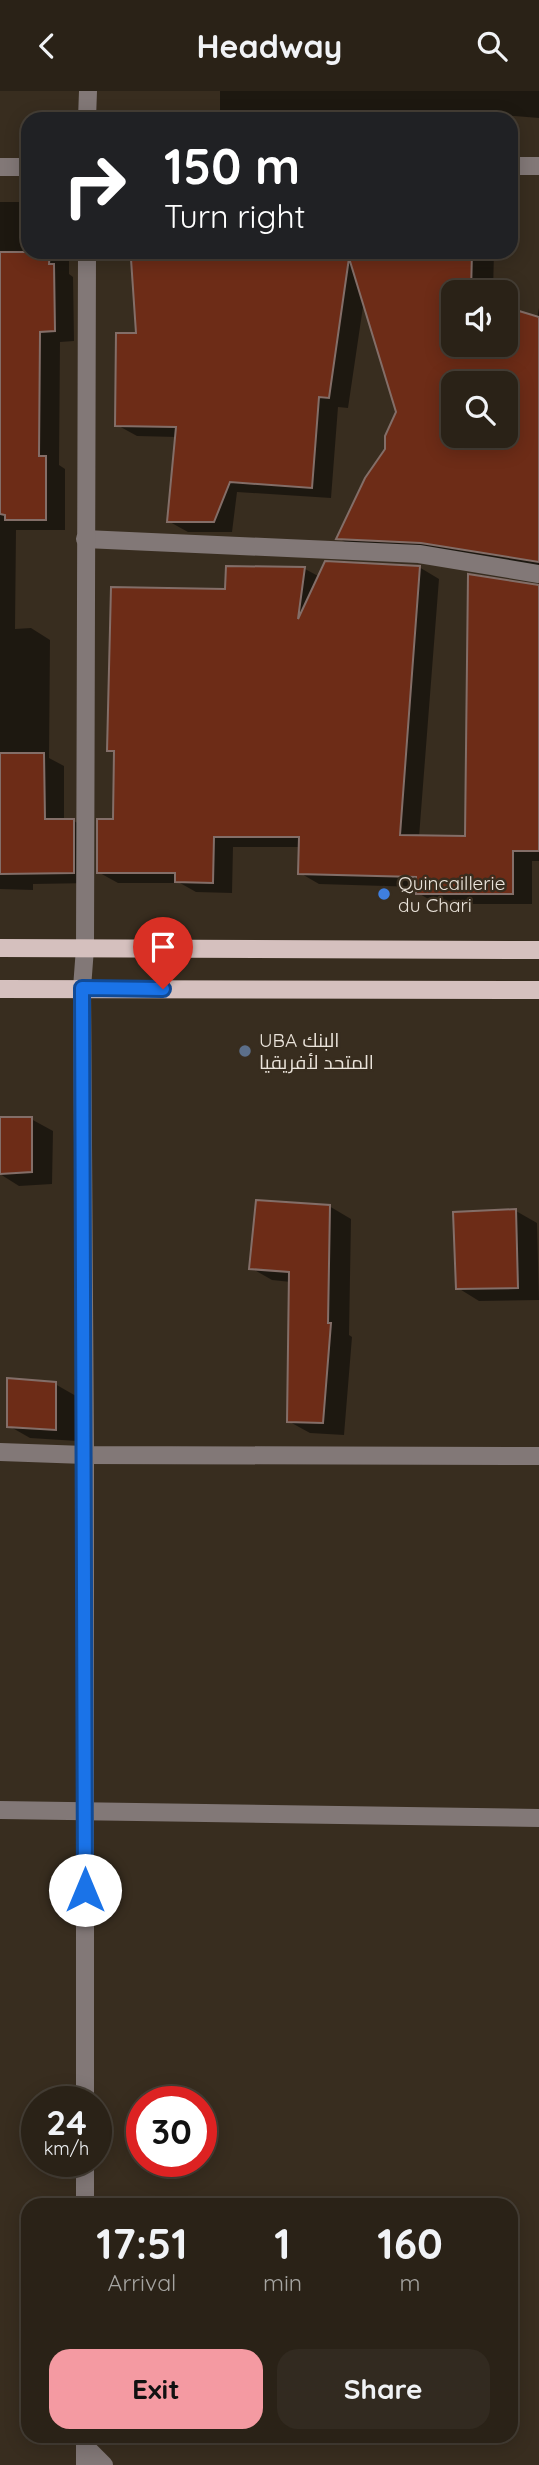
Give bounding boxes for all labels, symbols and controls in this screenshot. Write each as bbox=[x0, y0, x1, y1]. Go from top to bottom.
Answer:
text: Headway bbox=[197, 26, 342, 66]
icon: back bbox=[28, 27, 66, 65]
icon: search bbox=[473, 27, 511, 65]
text: 150 m bbox=[164, 135, 300, 196]
icon: right bbox=[49, 140, 140, 231]
text: Turn right bbox=[164, 196, 305, 236]
map controls bbox=[441, 280, 518, 448]
button: sound bbox=[441, 280, 518, 357]
button: search bbox=[441, 371, 518, 448]
place label: Quincaillerie du Chari bbox=[398, 871, 505, 917]
marker: Quincaillerie du Chari bbox=[376, 886, 392, 902]
pin bbox=[133, 917, 193, 989]
icon: arrive bbox=[144, 928, 182, 966]
place label: UBA البنك المتحد لأفريقيا bbox=[259, 1028, 374, 1074]
marker: UBA البنك المتحد لأفريقيا bbox=[237, 1043, 253, 1059]
position arrow bbox=[48, 1853, 122, 1927]
speed limit sign: 30 bbox=[126, 2086, 217, 2177]
text: 24 bbox=[46, 2100, 87, 2144]
text: km/h bbox=[44, 2137, 89, 2160]
text: 17:51 bbox=[96, 2217, 188, 2270]
text: 1 bbox=[274, 2217, 291, 2270]
text: 160 bbox=[377, 2217, 443, 2270]
text: Arrival bbox=[108, 2268, 176, 2297]
text: min bbox=[263, 2268, 302, 2297]
text: m bbox=[400, 2268, 421, 2297]
button: Exit bbox=[49, 2349, 263, 2429]
button: Share bbox=[277, 2349, 490, 2429]

